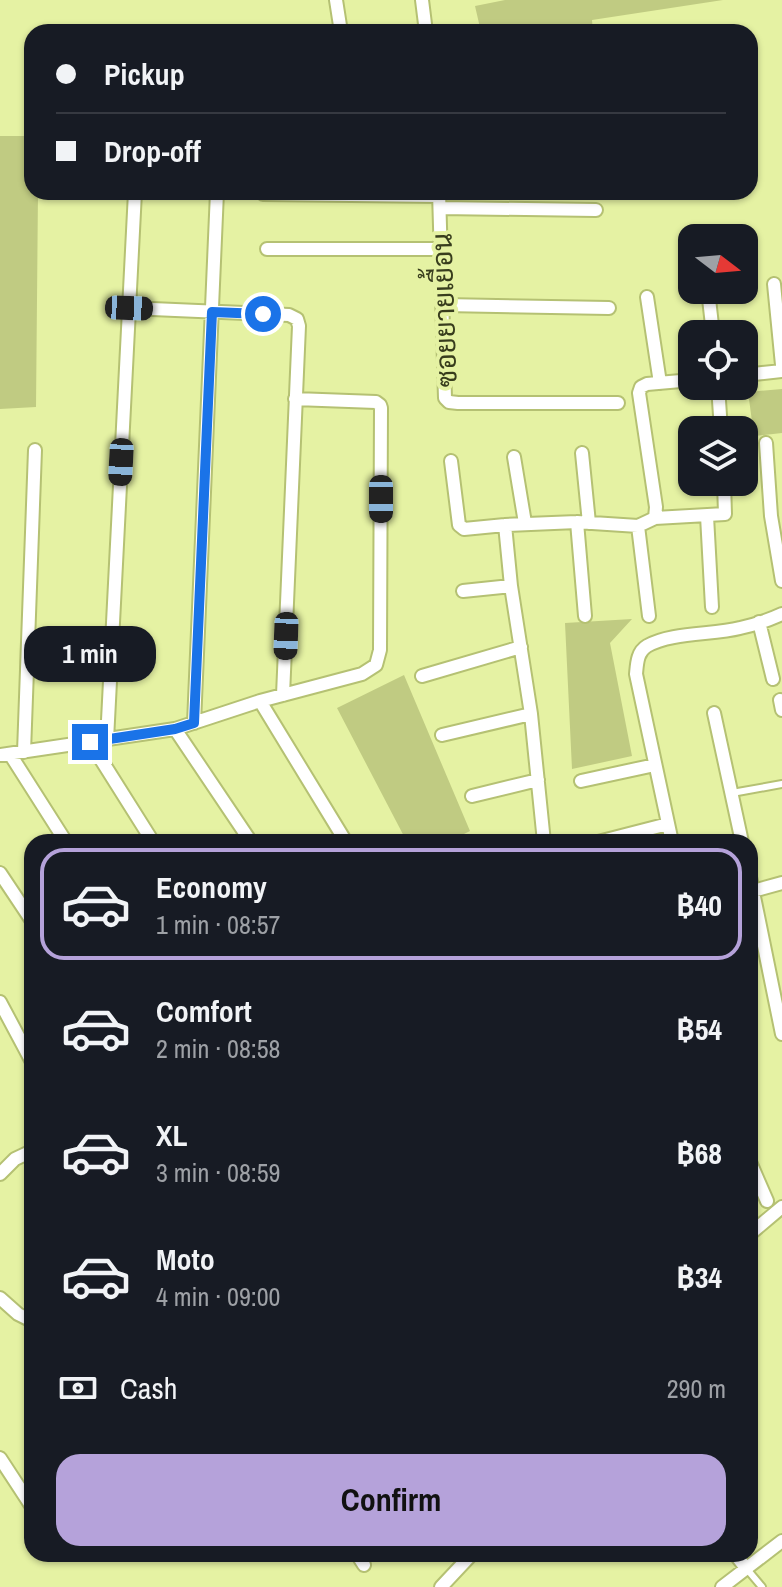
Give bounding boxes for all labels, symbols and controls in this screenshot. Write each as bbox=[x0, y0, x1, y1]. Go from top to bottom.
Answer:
text: Pickup bbox=[104, 54, 185, 94]
text: Drop-off bbox=[104, 131, 201, 171]
north arrow bbox=[678, 224, 758, 304]
map controls bbox=[678, 224, 758, 496]
street label: ซอยยายเยื้อน bbox=[417, 232, 466, 388]
car bbox=[105, 295, 153, 321]
route start bbox=[245, 296, 281, 332]
button: locate bbox=[678, 320, 758, 400]
button: layers bbox=[678, 416, 758, 496]
car bbox=[108, 437, 134, 487]
car bbox=[369, 475, 393, 523]
car bbox=[273, 612, 299, 660]
callout: 1 min bbox=[24, 626, 156, 682]
text: 1 min bbox=[62, 636, 118, 671]
route end bbox=[72, 724, 108, 760]
text: Economy bbox=[156, 867, 267, 907]
icon: car bbox=[60, 868, 132, 940]
text: ฿40 bbox=[677, 885, 722, 925]
text: 1 min · 08:57 bbox=[156, 907, 280, 942]
text: Comfort bbox=[156, 991, 252, 1031]
icon: car bbox=[60, 992, 132, 1064]
text: ฿54 bbox=[677, 1009, 722, 1049]
text: 2 min · 08:58 bbox=[156, 1031, 280, 1066]
text: XL bbox=[156, 1115, 187, 1155]
icon: car bbox=[60, 1116, 132, 1188]
text: ฿68 bbox=[677, 1133, 722, 1173]
text: 3 min · 08:59 bbox=[156, 1155, 280, 1190]
text: Moto bbox=[156, 1239, 215, 1279]
icon: car bbox=[60, 1240, 132, 1312]
text: ฿34 bbox=[677, 1257, 722, 1297]
text: 4 min · 09:00 bbox=[156, 1279, 280, 1314]
icon: cash bbox=[56, 1366, 100, 1410]
text: Cash bbox=[120, 1368, 177, 1408]
text: 290 m bbox=[667, 1371, 726, 1406]
button: Confirm bbox=[56, 1454, 726, 1546]

